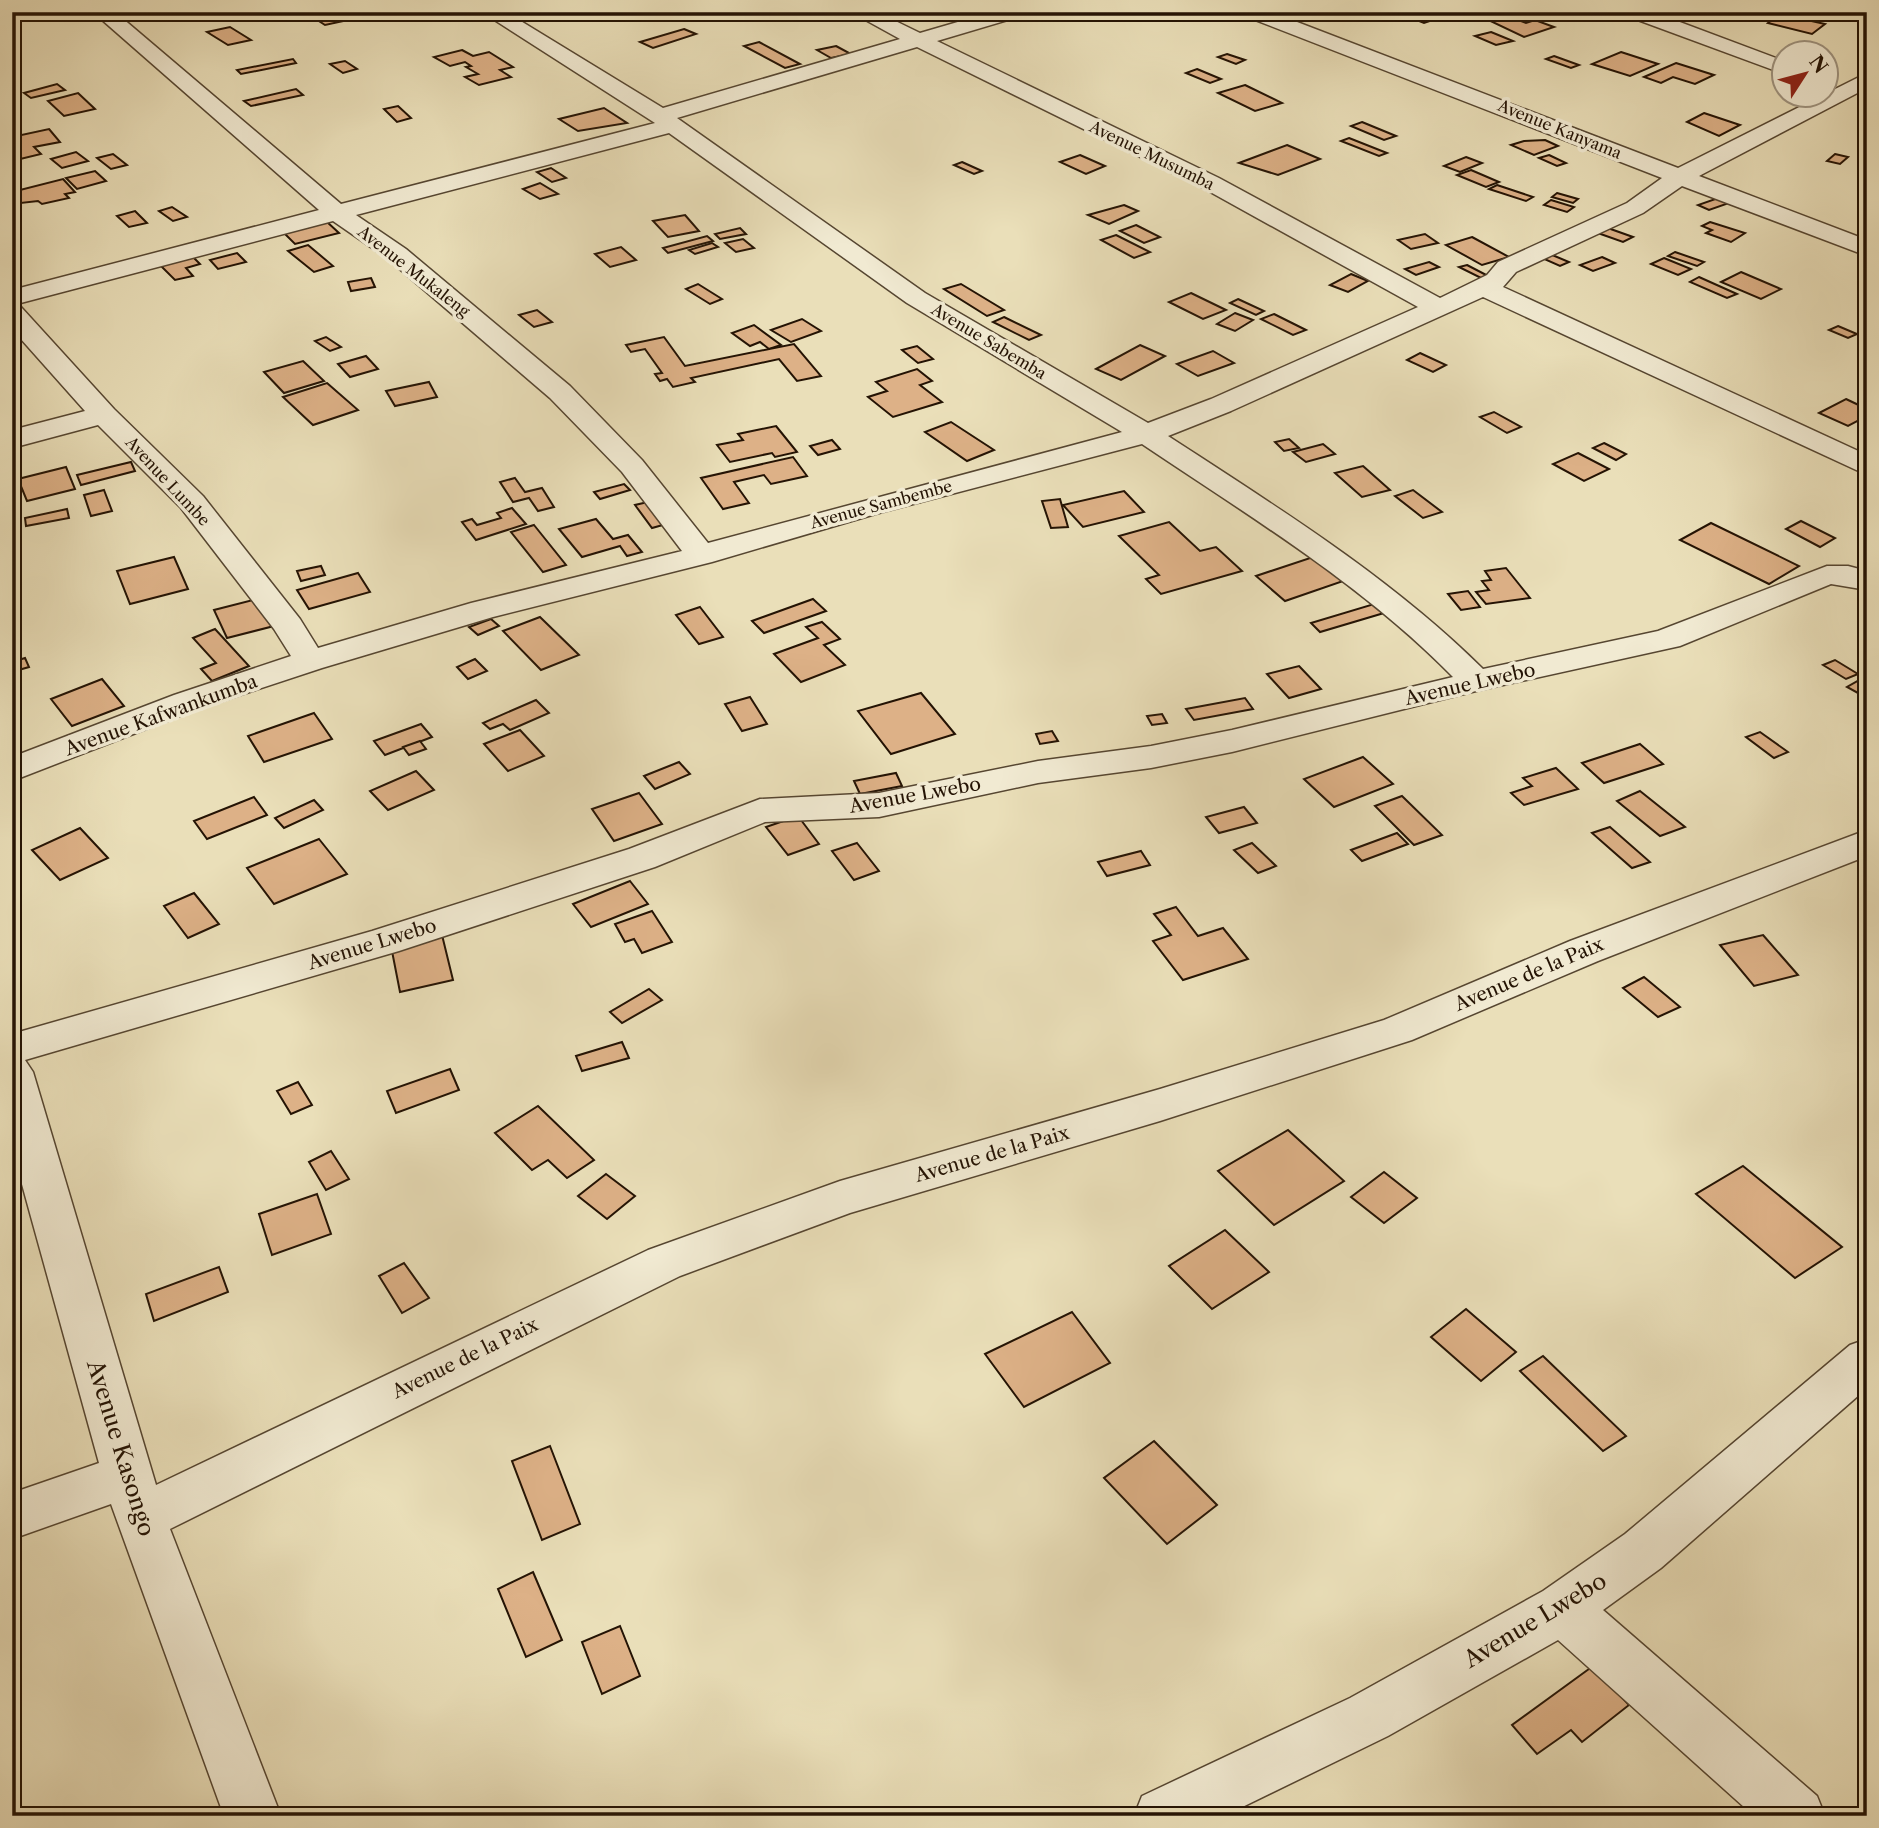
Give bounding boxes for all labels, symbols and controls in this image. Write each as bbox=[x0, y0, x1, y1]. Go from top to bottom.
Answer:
north arrow bbox=[1770, 38, 1840, 108]
text: N bbox=[1804, 51, 1833, 78]
street label: Avenue Kanyama bbox=[1494, 95, 1625, 163]
street label: Avenue Musumba bbox=[1085, 116, 1218, 194]
street label: Avenue Mukaleng bbox=[353, 221, 474, 321]
street label: Avenue Sabemba bbox=[927, 298, 1051, 384]
street label: Avenue Lumbe bbox=[121, 431, 215, 530]
street label: Avenue Sambembe bbox=[807, 475, 954, 533]
street label: Avenue Lwebo bbox=[1402, 658, 1538, 710]
street label: Avenue Kafwankumba bbox=[61, 669, 260, 761]
street label: Avenue Lwebo bbox=[846, 772, 983, 818]
street label: Avenue Lwebo bbox=[304, 914, 439, 975]
street label: Avenue de la Paix bbox=[1450, 932, 1608, 1016]
street label: Avenue de la Paix bbox=[911, 1121, 1073, 1187]
street label: Avenue de la Paix bbox=[387, 1312, 543, 1404]
street label: Avenue Kasongo bbox=[81, 1356, 161, 1539]
street label: Avenue Lwebo bbox=[1458, 1566, 1611, 1674]

